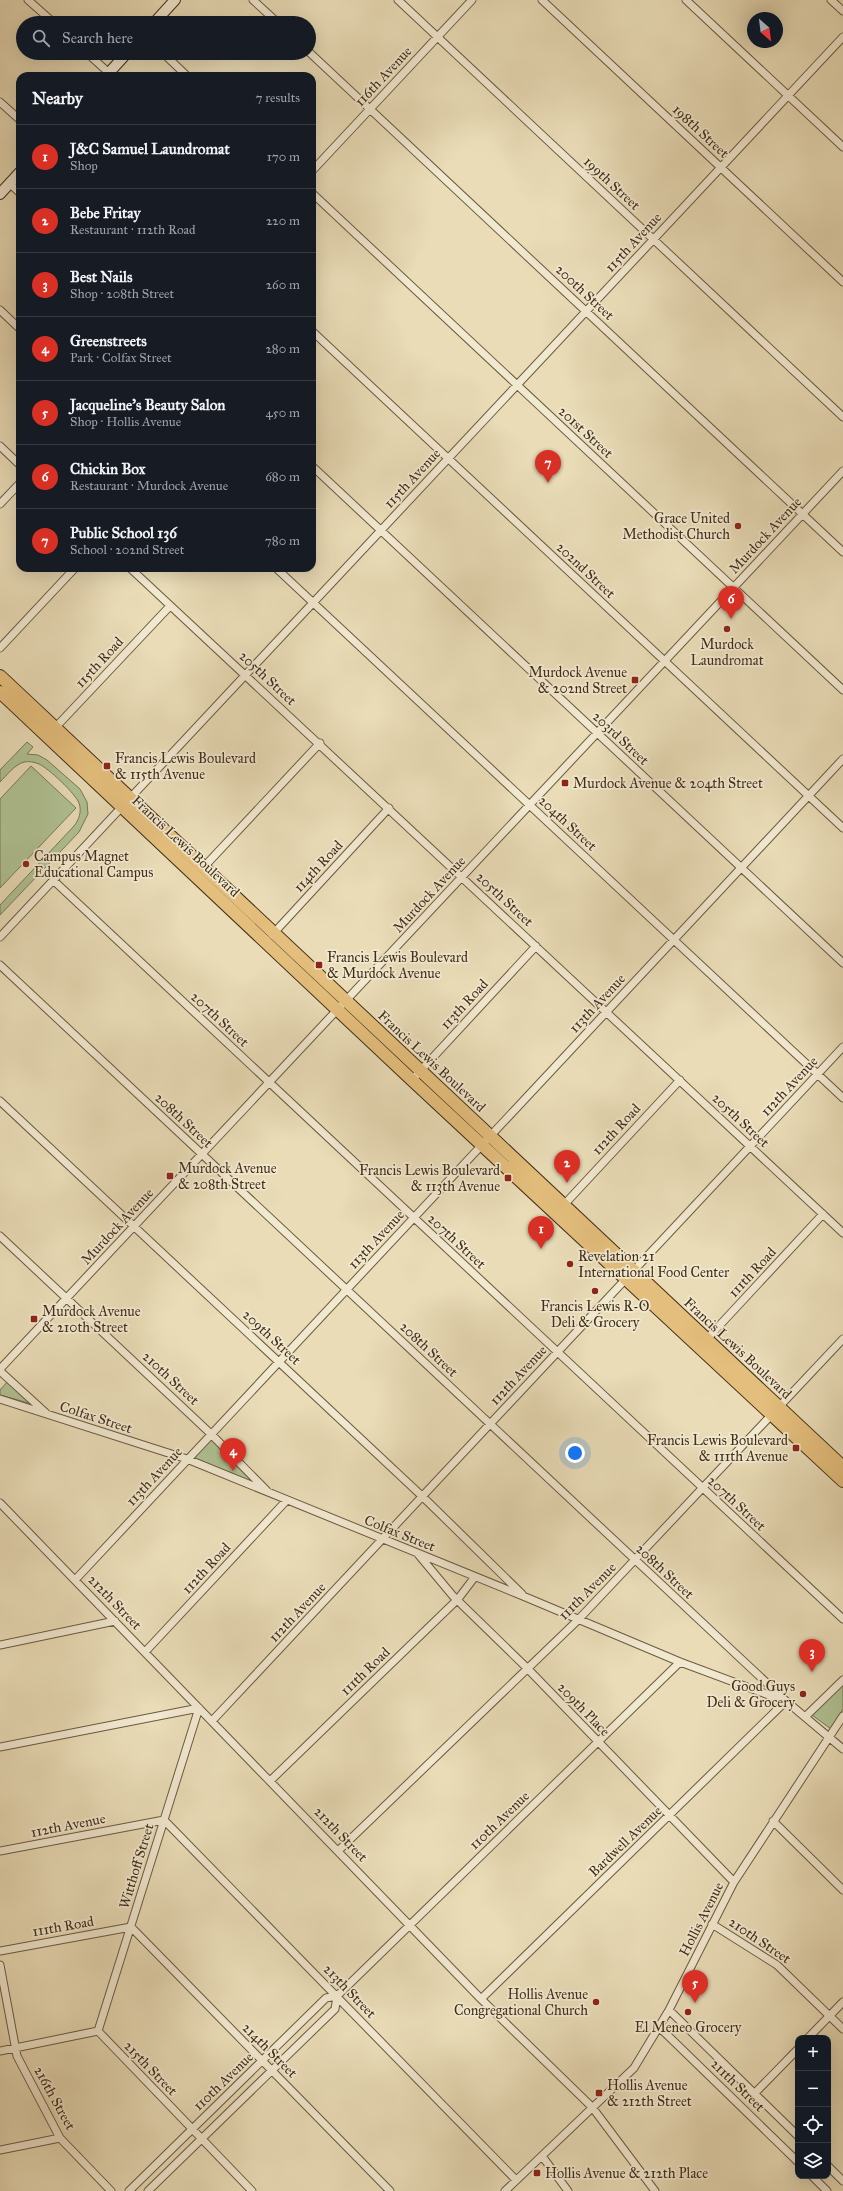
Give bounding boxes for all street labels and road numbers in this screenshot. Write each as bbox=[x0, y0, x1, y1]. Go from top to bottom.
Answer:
street label: 116th Avenue bbox=[351, 43, 416, 110]
street label: 198th Street bbox=[669, 101, 732, 162]
street label: 199th Street bbox=[580, 153, 643, 214]
street label: 115th Avenue bbox=[601, 209, 665, 276]
street label: 200th Street bbox=[552, 261, 617, 324]
street label: 201st Street bbox=[555, 403, 616, 462]
street label: 115th Avenue bbox=[380, 445, 444, 512]
street label: Murdock Avenue bbox=[726, 493, 805, 577]
street label: 202nd Street bbox=[553, 539, 619, 602]
street label: 115th Road bbox=[72, 633, 127, 691]
street label: 205th Street bbox=[235, 648, 300, 709]
street label: 203rd Street bbox=[589, 708, 652, 769]
street label: Francis Lewis Boulevard bbox=[128, 792, 243, 901]
street label: 204th Street bbox=[535, 792, 600, 855]
street label: 114th Road bbox=[290, 837, 347, 896]
street label: Murdock Avenue bbox=[390, 852, 469, 936]
street label: 205th Street bbox=[472, 869, 537, 930]
street label: 113th Avenue bbox=[566, 970, 629, 1036]
street label: 113th Road bbox=[437, 976, 492, 1033]
street label: 207th Street bbox=[187, 988, 252, 1051]
street label: Francis Lewis Boulevard bbox=[374, 1007, 489, 1116]
street label: 112th Avenue bbox=[757, 1053, 822, 1120]
street label: 208th Street bbox=[151, 1089, 216, 1152]
street label: 205th Street bbox=[708, 1090, 773, 1151]
street label: 112th Road bbox=[588, 1100, 644, 1158]
street label: Murdock Avenue bbox=[78, 1184, 157, 1268]
street label: 113th Avenue bbox=[345, 1206, 408, 1272]
street label: 207th Street bbox=[424, 1210, 489, 1273]
street label: 111th Road bbox=[725, 1244, 780, 1301]
street label: Francis Lewis Boulevard bbox=[680, 1294, 795, 1403]
street label: 209th Street bbox=[239, 1306, 304, 1369]
street label: 208th Street bbox=[396, 1318, 461, 1381]
street label: 112th Avenue bbox=[486, 1342, 551, 1409]
street label: 210th Street bbox=[139, 1348, 202, 1409]
street label: Colfax Street bbox=[58, 1398, 134, 1437]
street label: 113th Avenue bbox=[123, 1443, 186, 1509]
street label: 207th Street bbox=[704, 1472, 769, 1535]
street label: Colfax Street bbox=[362, 1512, 438, 1555]
street label: 112th Road bbox=[178, 1539, 234, 1597]
street label: 208th Street bbox=[632, 1540, 697, 1603]
street label: 111th Avenue bbox=[555, 1559, 620, 1624]
street label: 212th Street bbox=[84, 1571, 145, 1633]
street label: 112th Avenue bbox=[265, 1579, 330, 1646]
street label: 111th Road bbox=[337, 1644, 394, 1699]
street label: 209th Place bbox=[554, 1679, 613, 1740]
street label: 110th Avenue bbox=[466, 1787, 533, 1853]
street label: Bardwell Avenue bbox=[585, 1802, 665, 1880]
street label: 212th Street bbox=[310, 1803, 371, 1865]
street label: 112th Avenue bbox=[29, 1810, 107, 1841]
street label: Witthoff Street bbox=[115, 1822, 157, 1911]
street label: Hollis Avenue bbox=[676, 1879, 727, 1959]
street label: 111th Road bbox=[31, 1913, 95, 1940]
street label: 210th Street bbox=[726, 1913, 794, 1967]
street label: 213th Street bbox=[320, 1961, 380, 2022]
street label: 214th Street bbox=[239, 2019, 301, 2081]
street label: 215th Street bbox=[120, 2037, 181, 2099]
street label: 110th Avenue bbox=[190, 2048, 257, 2114]
street label: 211th Street bbox=[707, 2055, 768, 2115]
street label: 216th Street bbox=[30, 2063, 79, 2133]

